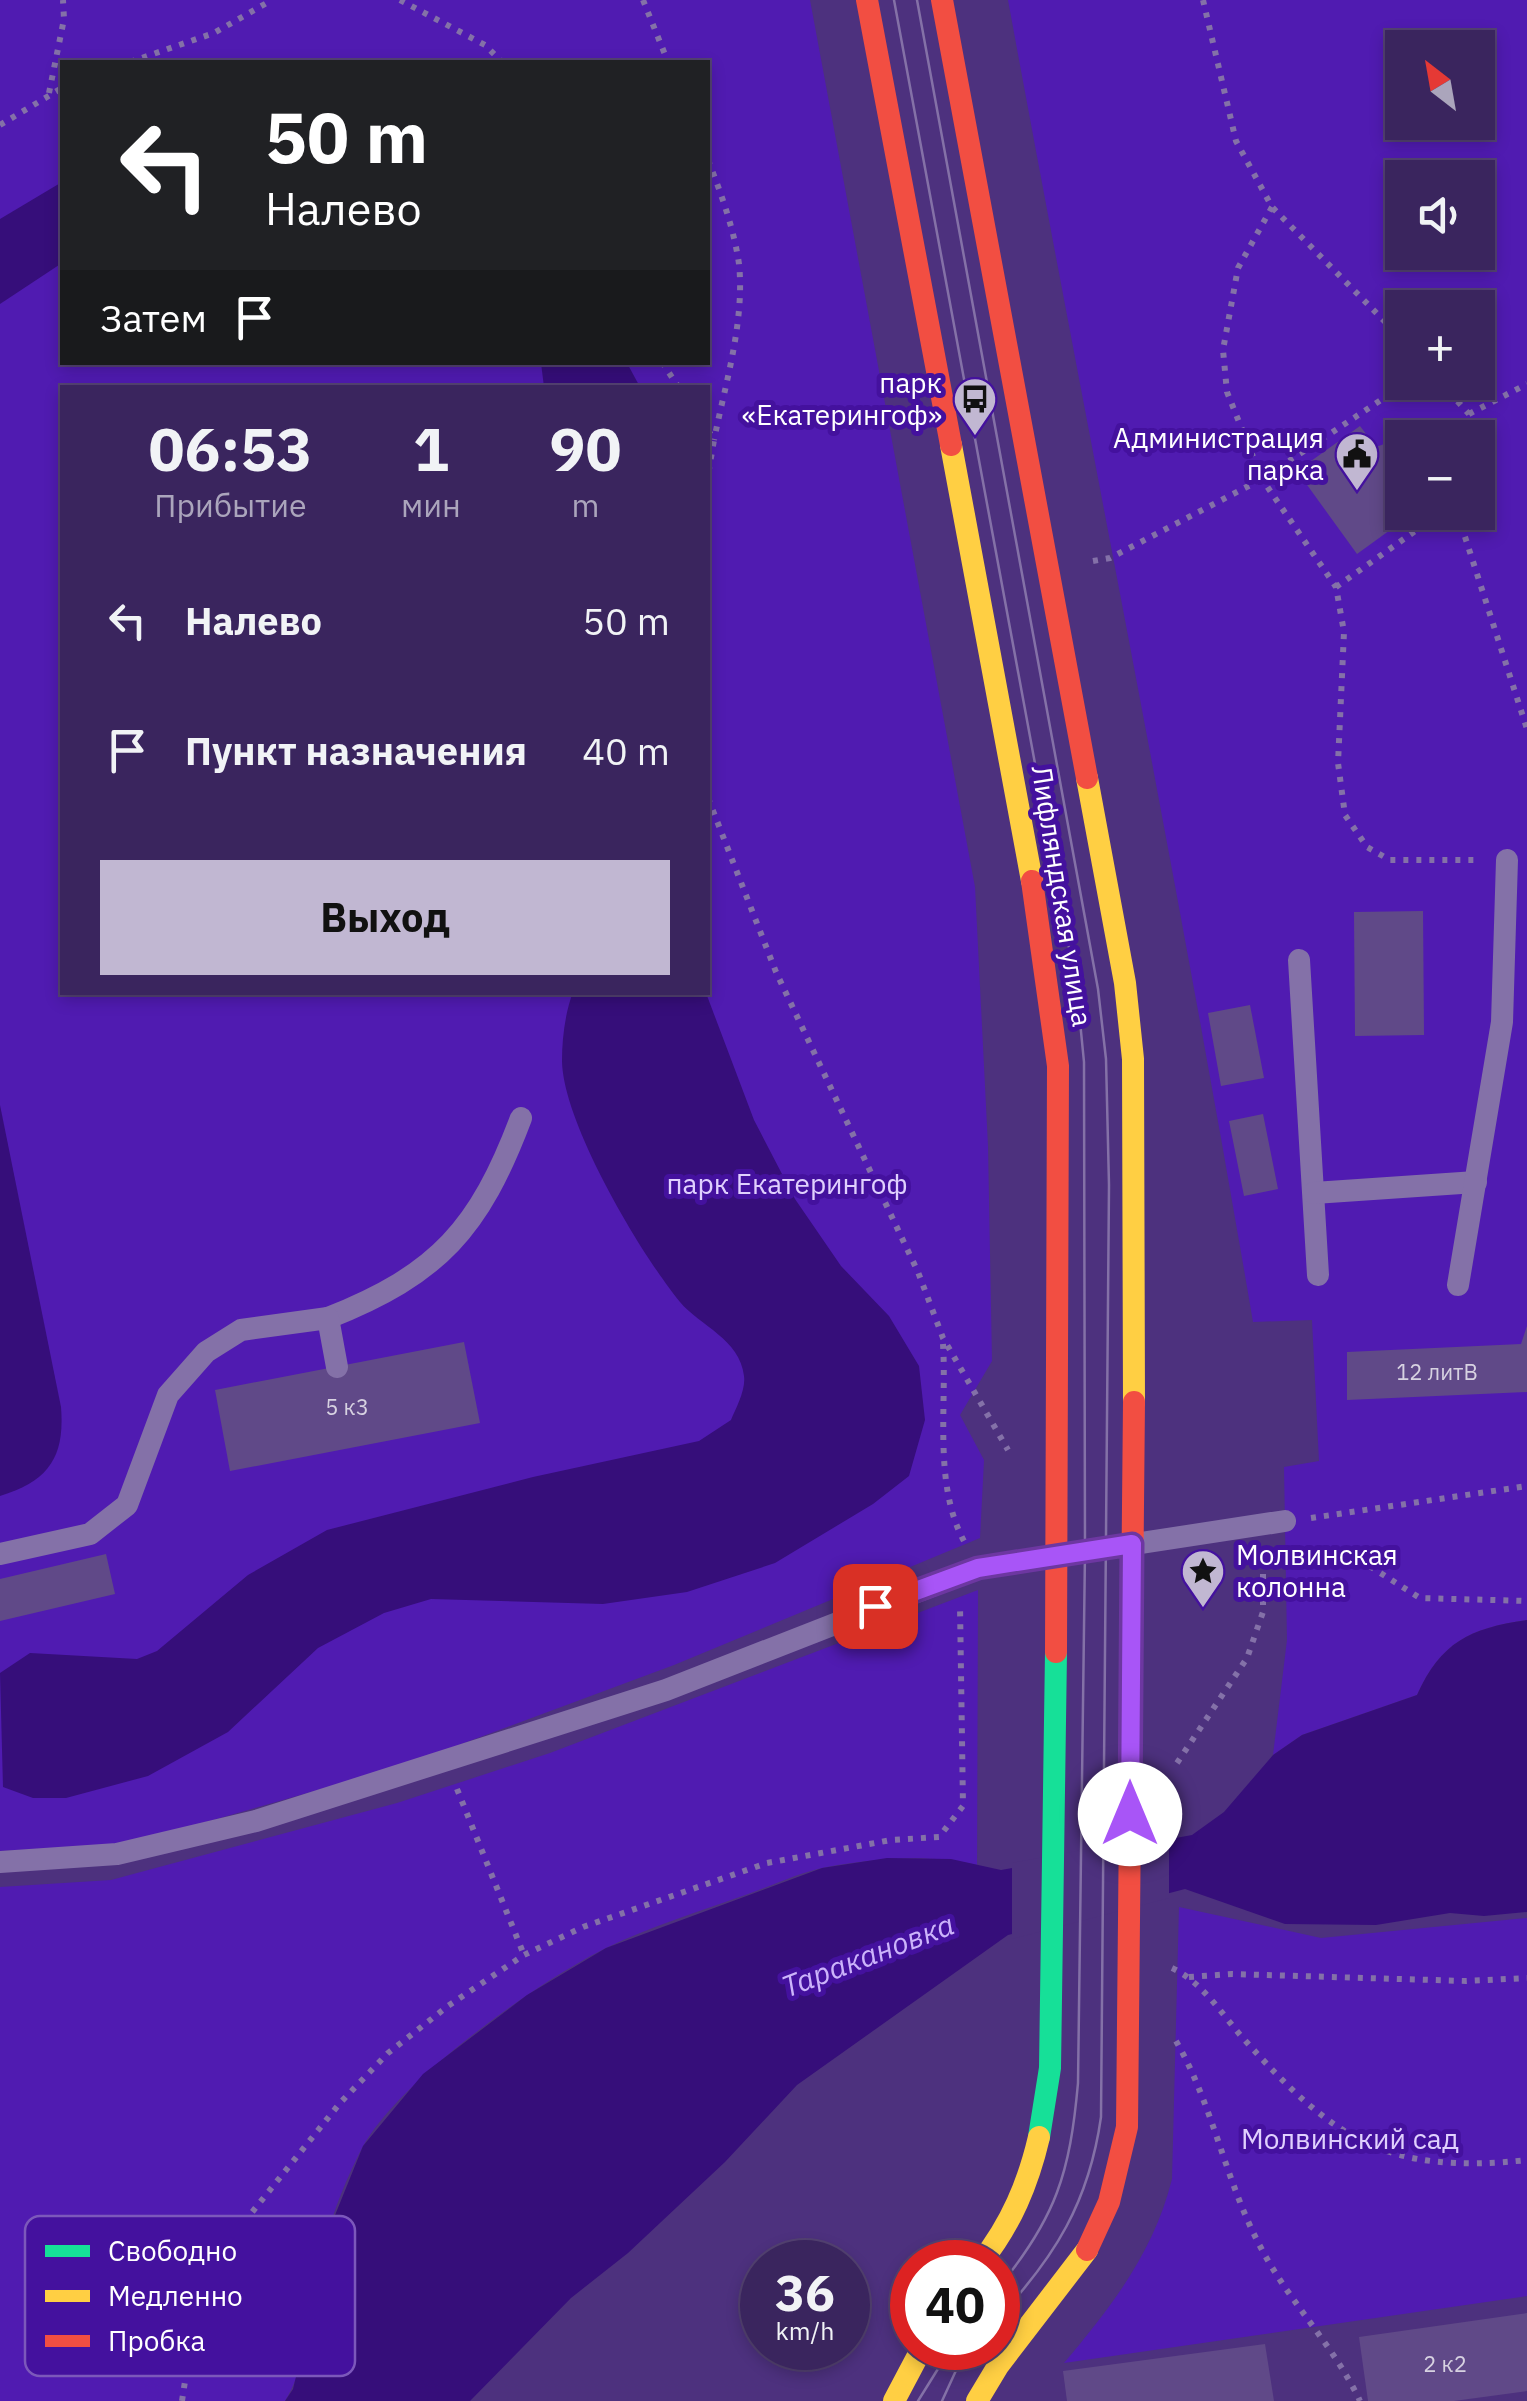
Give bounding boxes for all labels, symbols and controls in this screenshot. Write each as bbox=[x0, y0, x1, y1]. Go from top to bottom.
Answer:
north arrow bbox=[1385, 30, 1495, 140]
map controls bbox=[1385, 30, 1495, 530]
text: 50 m bbox=[265, 91, 428, 182]
icon: left bbox=[100, 100, 230, 230]
button: sound bbox=[1385, 160, 1495, 270]
text: Налево bbox=[265, 179, 422, 237]
icon: arrive bbox=[227, 290, 282, 345]
button: + bbox=[1385, 290, 1495, 400]
text: Затем bbox=[100, 293, 207, 342]
place label: парк «Екатерингоф» bbox=[742, 364, 942, 433]
bus stop icon: парк «Екатерингоф» bbox=[952, 376, 998, 437]
text: 06:53 bbox=[149, 409, 312, 488]
text: 1 bbox=[413, 409, 449, 488]
text: 90 bbox=[549, 409, 621, 488]
place label: Администрация парка bbox=[1113, 419, 1324, 488]
button: − bbox=[1385, 420, 1495, 530]
public building icon: Администрация парка bbox=[1334, 431, 1380, 492]
text: Прибытие bbox=[154, 484, 307, 526]
text: мин bbox=[401, 484, 461, 526]
text: m bbox=[571, 484, 599, 526]
icon: left bbox=[100, 593, 155, 648]
text: Налево bbox=[185, 596, 322, 645]
text: 50 m bbox=[582, 596, 670, 645]
icon: arrive bbox=[100, 723, 155, 778]
text: Пункт назначения bbox=[185, 726, 527, 775]
text: 40 m bbox=[582, 726, 670, 775]
street label: Лифляндская улица bbox=[1024, 763, 1101, 1029]
button: Выход bbox=[100, 860, 670, 975]
park label: парк Екатерингоф bbox=[667, 1165, 907, 1202]
house number: 12 литВ bbox=[1396, 1357, 1478, 1386]
house number: 5 к3 bbox=[325, 1392, 369, 1421]
place label: Молвинская колонна bbox=[1236, 1536, 1398, 1605]
place icon: Молвинская колонна bbox=[1180, 1548, 1226, 1609]
pin bbox=[833, 1564, 918, 1649]
icon: arrive bbox=[848, 1579, 903, 1634]
position arrow bbox=[1078, 1762, 1182, 1866]
water label: Таракановка bbox=[776, 1904, 959, 2005]
park label: Молвинский сад bbox=[1241, 2120, 1459, 2157]
legend bbox=[25, 2216, 355, 2376]
text: Свободно bbox=[108, 2232, 237, 2269]
speed limit sign: 40 bbox=[890, 2240, 1020, 2370]
text: 36 bbox=[775, 2260, 835, 2325]
text: Медленно bbox=[108, 2277, 243, 2314]
text: km/h bbox=[776, 2314, 834, 2347]
text: Пробка bbox=[108, 2322, 205, 2359]
house number: 2 к2 bbox=[1423, 2349, 1467, 2378]

